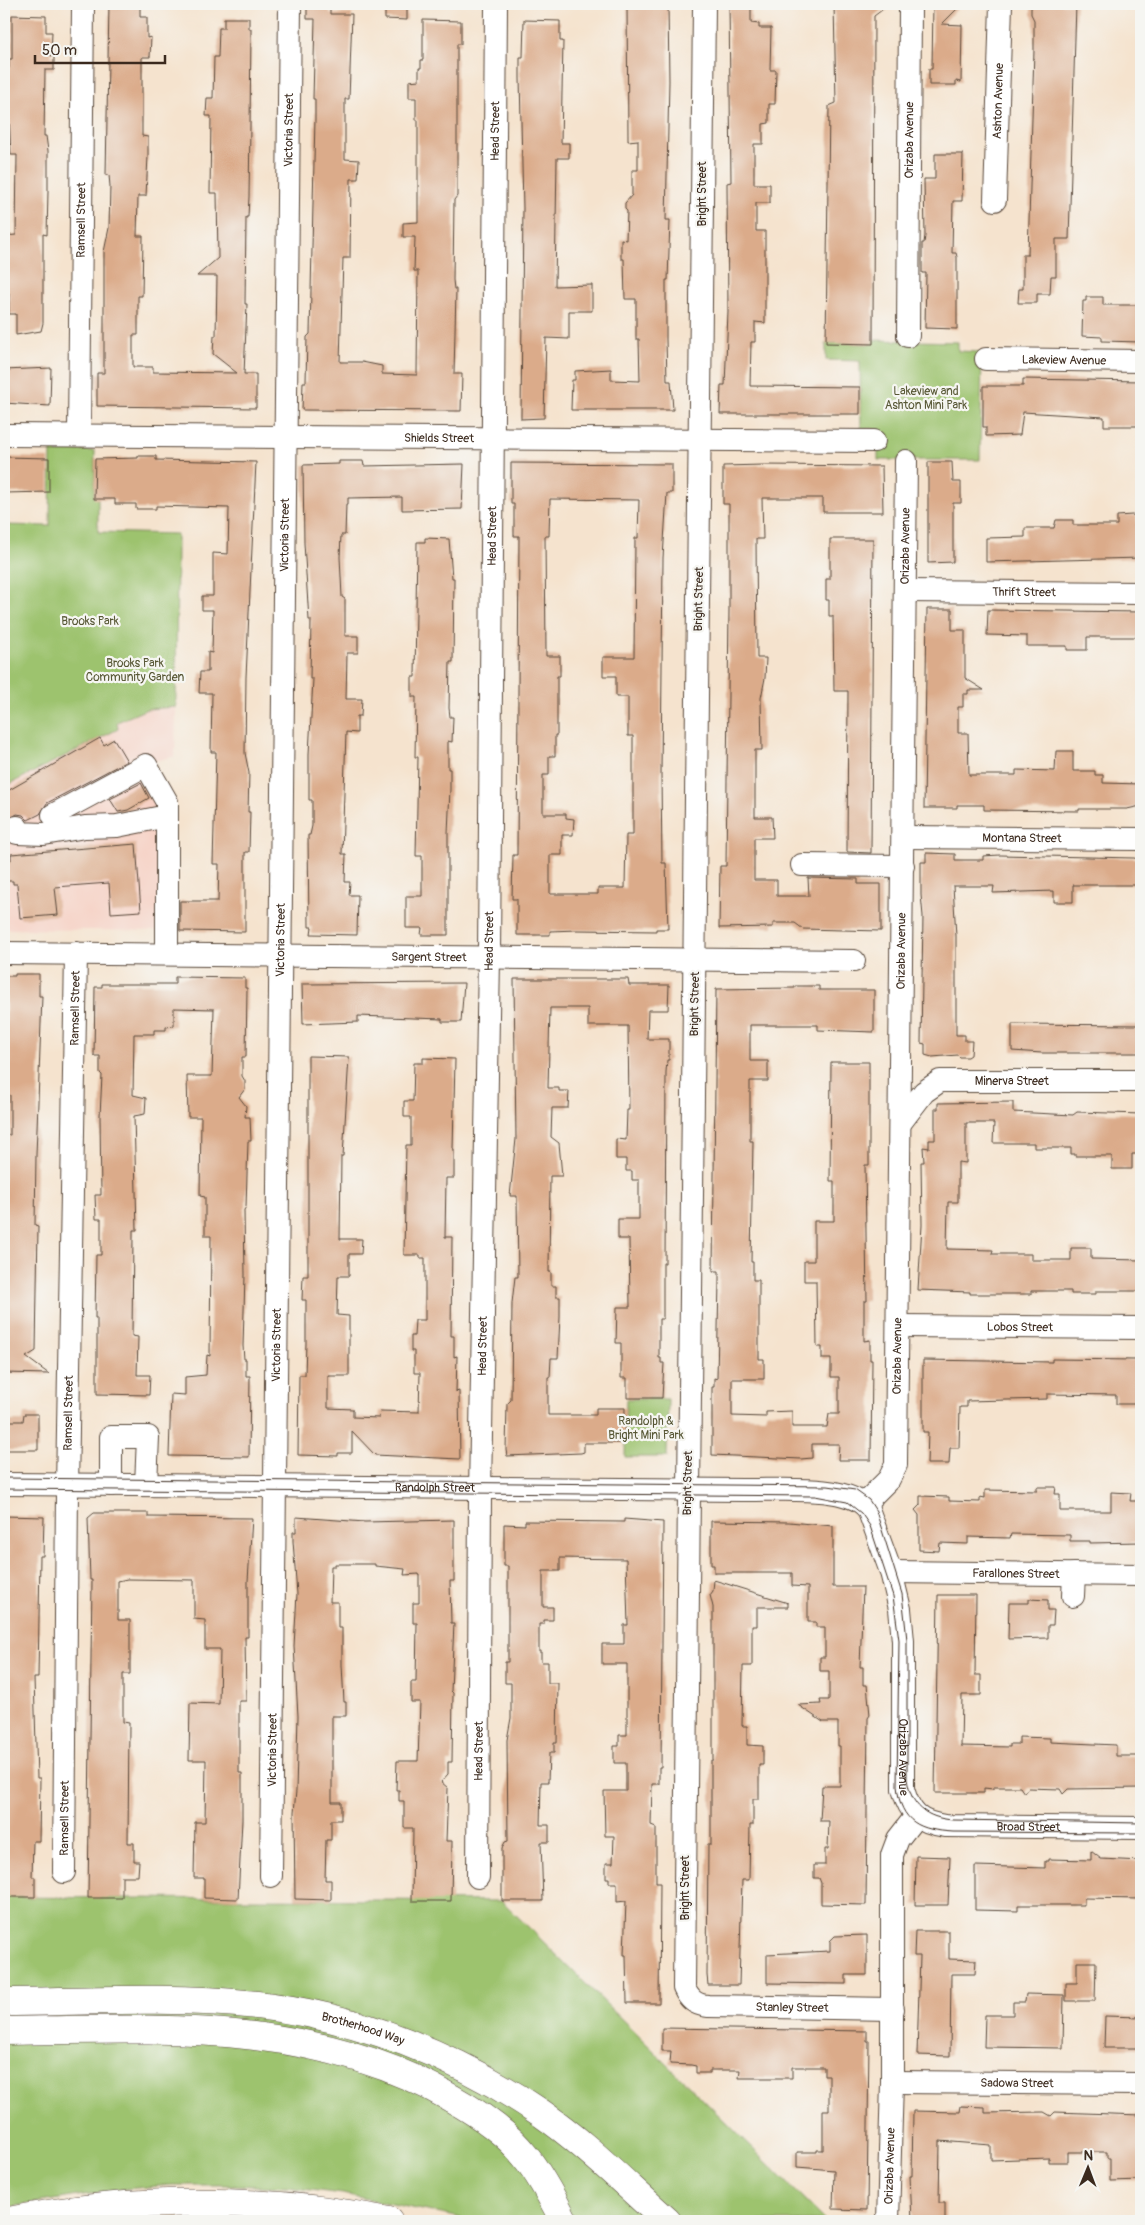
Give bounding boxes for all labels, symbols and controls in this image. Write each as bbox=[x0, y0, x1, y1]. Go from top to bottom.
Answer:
scale bar bbox=[35, 32, 165, 64]
text: 50 m bbox=[42, 41, 77, 60]
street label: Ashton Avenue bbox=[989, 63, 1007, 139]
street label: Victoria Street bbox=[281, 93, 297, 167]
street label: Head Street bbox=[487, 101, 503, 161]
street label: Orizaba Avenue bbox=[901, 101, 917, 179]
street label: Bright Street bbox=[695, 161, 710, 226]
street label: Ramsell Street bbox=[73, 182, 89, 258]
street label: Lakeview Avenue bbox=[1022, 352, 1106, 368]
park label: Lakeview and Ashton Mini Park bbox=[885, 384, 967, 413]
street label: Shields Street bbox=[404, 430, 474, 446]
street label: Victoria Street bbox=[277, 498, 292, 572]
street label: Head Street bbox=[484, 506, 500, 566]
street label: Orizaba Avenue bbox=[897, 507, 913, 585]
street label: Bright Street bbox=[691, 566, 707, 632]
street label: Thrift Street bbox=[992, 584, 1056, 600]
park label: Brooks Park bbox=[61, 614, 119, 629]
park label: Brooks Park Community Garden bbox=[86, 656, 184, 685]
street label: Montana Street bbox=[982, 830, 1062, 846]
street label: Victoria Street bbox=[273, 903, 288, 977]
street label: Head Street bbox=[481, 911, 497, 971]
street label: Orizaba Avenue bbox=[893, 912, 909, 990]
street label: Sargent Street bbox=[391, 949, 467, 965]
street label: Ramsell Street bbox=[67, 970, 83, 1046]
street label: Bright Street bbox=[687, 971, 703, 1037]
street label: Minerva Street bbox=[975, 1074, 1049, 1089]
street label: Victoria Street bbox=[269, 1308, 284, 1382]
street label: Head Street bbox=[474, 1316, 490, 1376]
street label: Orizaba Avenue bbox=[889, 1317, 905, 1395]
street label: Lobos Street bbox=[987, 1319, 1053, 1335]
street label: Ramsell Street bbox=[60, 1375, 76, 1451]
park label: Randolph & Bright Mini Park bbox=[608, 1414, 684, 1443]
street label: Bright Street bbox=[680, 1450, 696, 1516]
street label: Randolph Street bbox=[395, 1480, 475, 1495]
street label: Farallones Street bbox=[972, 1565, 1060, 1582]
street label: Victoria Street bbox=[264, 1713, 280, 1787]
street label: Orizaba Avenue bbox=[896, 1719, 912, 1798]
street label: Head Street bbox=[471, 1721, 486, 1781]
street label: Ramsell Street bbox=[57, 1780, 72, 1856]
street label: Broad Street bbox=[996, 1819, 1061, 1835]
street label: Bright Street bbox=[678, 1855, 693, 1920]
street label: Stanley Street bbox=[755, 1999, 829, 2015]
street label: Brotherhood Way bbox=[320, 2009, 407, 2048]
street label: Sadowa Street bbox=[980, 2075, 1054, 2091]
street label: Orizaba Avenue bbox=[881, 2127, 898, 2205]
north arrow bbox=[1062, 2142, 1112, 2192]
text: N bbox=[1083, 2147, 1093, 2164]

